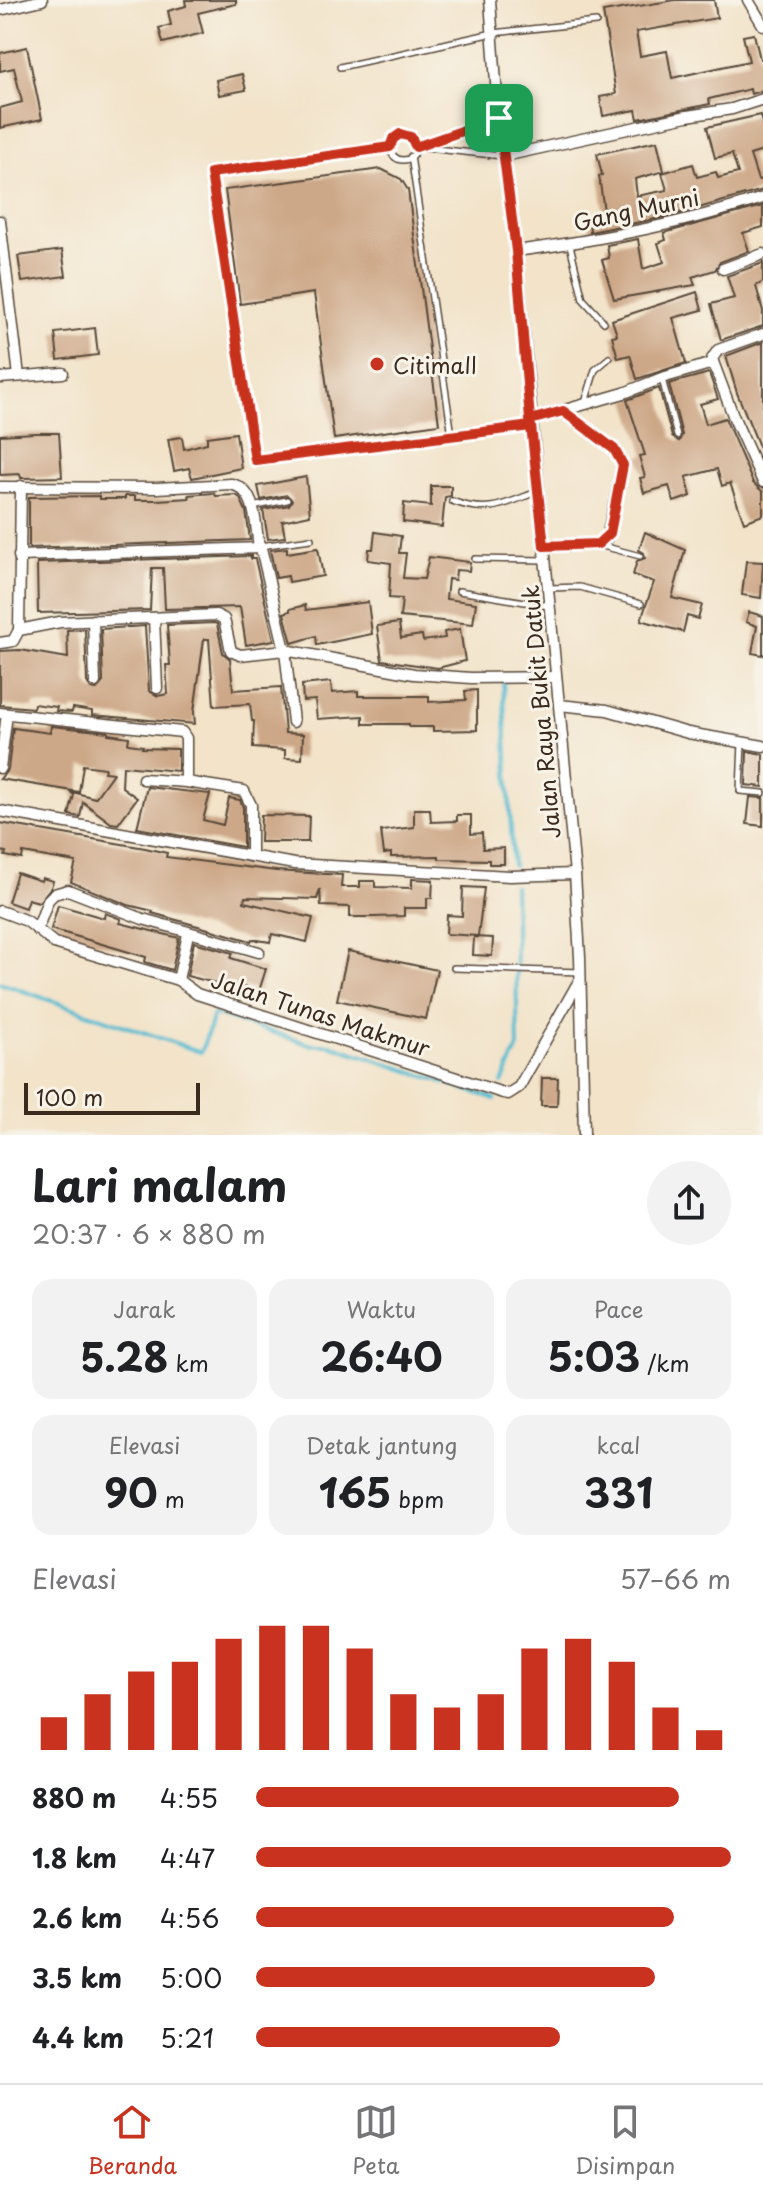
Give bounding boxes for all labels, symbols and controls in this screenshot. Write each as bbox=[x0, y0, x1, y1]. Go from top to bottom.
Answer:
pin bbox=[465, 84, 533, 152]
icon: arrive bbox=[477, 96, 521, 140]
street label: Gang Murni bbox=[570, 180, 702, 238]
place label: Citimall bbox=[393, 348, 477, 381]
marker: Citimall bbox=[368, 355, 386, 373]
street label: Jalan Raya Bukit Datuk bbox=[512, 584, 568, 840]
street label: Jalan Tunas Makmur bbox=[207, 962, 435, 1064]
scale bar bbox=[24, 1079, 200, 1115]
text: 100 m bbox=[36, 1080, 103, 1113]
text: Lari malam bbox=[32, 1151, 287, 1217]
button: share bbox=[647, 1161, 731, 1245]
text: 20:37 · 6 × 880 m bbox=[32, 1214, 266, 1253]
text: Jarak bbox=[113, 1292, 176, 1325]
text: Waktu bbox=[347, 1292, 416, 1325]
text: Pace bbox=[594, 1292, 643, 1325]
text: 5.28 bbox=[80, 1325, 168, 1386]
text: 26:40 bbox=[320, 1325, 443, 1386]
text: 5:03 bbox=[548, 1325, 640, 1386]
text: km bbox=[168, 1346, 209, 1379]
text: /km bbox=[640, 1346, 689, 1379]
text: Elevasi bbox=[109, 1428, 180, 1461]
text: Detak jantung bbox=[306, 1428, 457, 1461]
text: kcal bbox=[597, 1428, 640, 1461]
text: 90 bbox=[104, 1461, 158, 1522]
text: 165 bbox=[319, 1461, 391, 1522]
text: 331 bbox=[584, 1461, 653, 1522]
text: m bbox=[158, 1482, 185, 1515]
text: bpm bbox=[391, 1482, 444, 1515]
text: Elevasi bbox=[32, 1559, 117, 1598]
text: 57–66 m bbox=[620, 1559, 731, 1598]
text: 880 m bbox=[32, 1778, 116, 1817]
text: 4:55 bbox=[160, 1778, 218, 1817]
text: 1.8 km bbox=[32, 1838, 117, 1877]
text: 4:47 bbox=[160, 1838, 215, 1877]
text: 2.6 km bbox=[32, 1898, 122, 1937]
text: 4:56 bbox=[160, 1898, 219, 1937]
text: 3.5 km bbox=[32, 1958, 122, 1997]
text: 5:00 bbox=[160, 1958, 222, 1997]
text: 4.4 km bbox=[32, 2018, 124, 2057]
text: 5:21 bbox=[160, 2018, 214, 2057]
tab: Beranda bbox=[88, 2100, 177, 2181]
tab: Peta bbox=[352, 2100, 400, 2181]
tab: Disimpan bbox=[575, 2100, 675, 2181]

